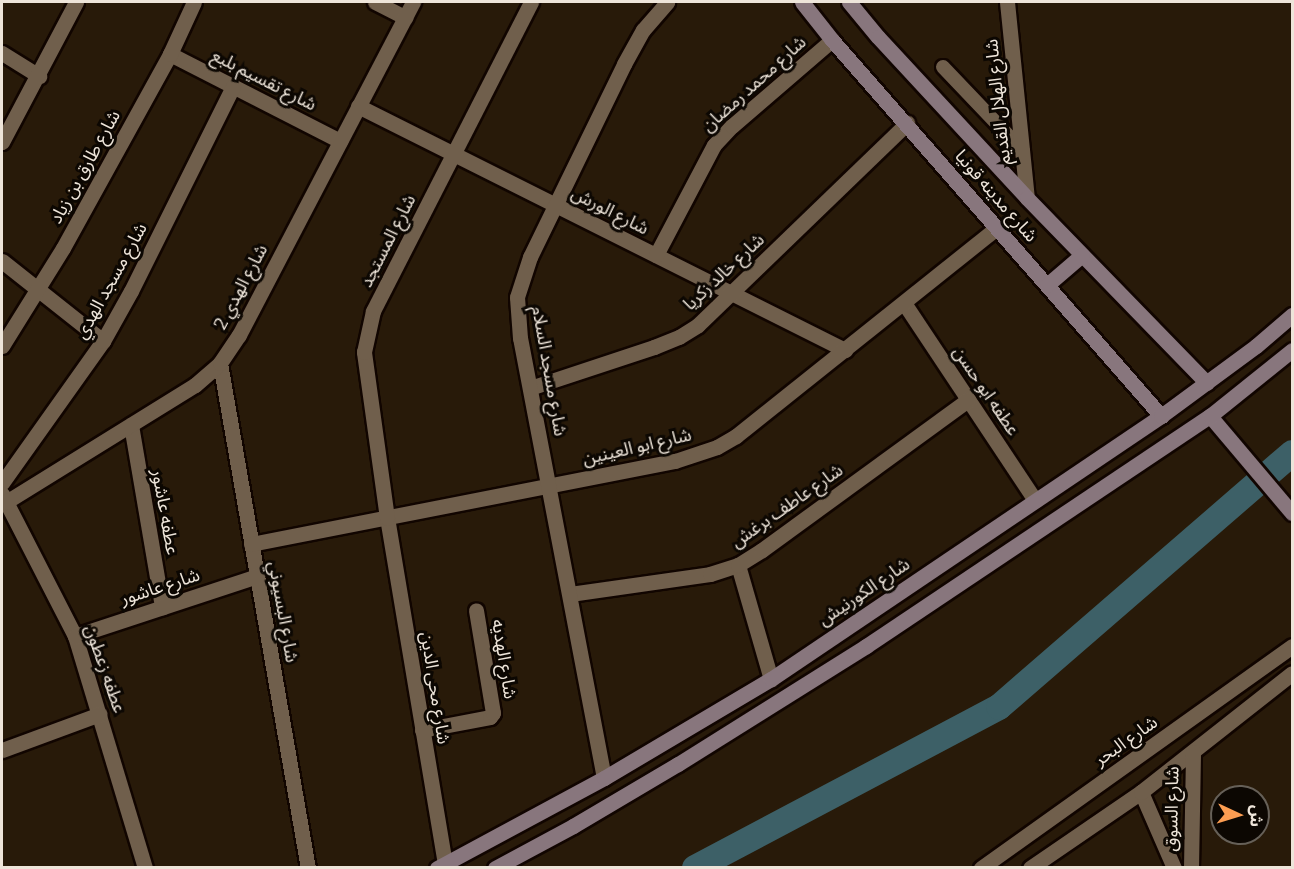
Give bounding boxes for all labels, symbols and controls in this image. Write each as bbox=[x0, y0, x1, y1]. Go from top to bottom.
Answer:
street label: شارع محمد رمضان bbox=[697, 31, 811, 137]
street label: شارع الهلال القديم bbox=[981, 38, 1015, 166]
street label: شارع تقسيم بلبع bbox=[208, 44, 320, 116]
street label: شارع طارق بن زياد bbox=[45, 106, 125, 228]
street label: شارع مدينه قونيا bbox=[950, 146, 1042, 246]
street label: شارع الورش bbox=[568, 182, 652, 240]
street label: شارع المستجد bbox=[355, 191, 421, 291]
street label: شارع مسجد الهدي bbox=[70, 219, 152, 343]
street label: شارع خالد زكريا bbox=[679, 229, 769, 315]
street label: شارع الهدي 2 bbox=[210, 241, 272, 333]
street label: شارع مسجد السلام bbox=[527, 304, 571, 438]
street label: عطفه ابو حسن bbox=[948, 342, 1024, 440]
street label: شارع ابو العينين bbox=[580, 424, 694, 470]
street label: شارع عاطف برغش bbox=[727, 459, 847, 553]
street label: عطفه عاشور bbox=[147, 467, 183, 557]
street label: شارع الكورنيش bbox=[814, 553, 914, 631]
street label: شارع البسيوني bbox=[263, 560, 303, 664]
street label: شارع عاشور bbox=[118, 564, 202, 610]
street label: شارع الهديه bbox=[487, 618, 521, 700]
street label: عطفه زعطون bbox=[80, 622, 130, 716]
street label: شارع محى الدين bbox=[415, 630, 455, 746]
street label: شارع البحر bbox=[1090, 711, 1162, 771]
street label: شارع السوق bbox=[1160, 766, 1184, 852]
north arrow bbox=[1210, 785, 1270, 845]
text: ش bbox=[1246, 805, 1267, 828]

